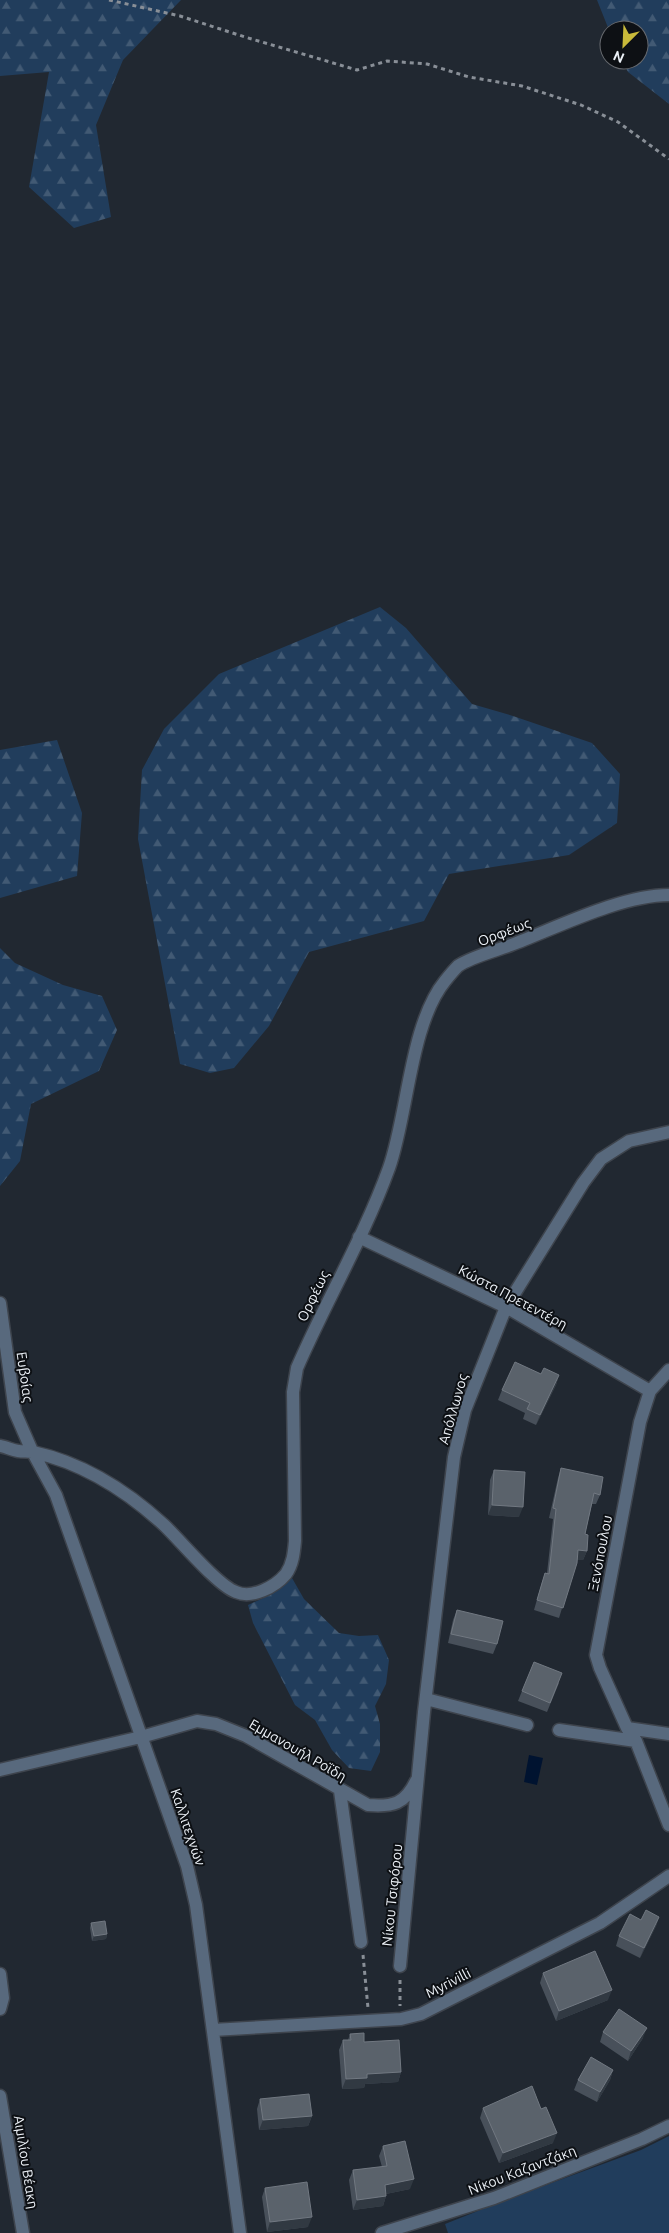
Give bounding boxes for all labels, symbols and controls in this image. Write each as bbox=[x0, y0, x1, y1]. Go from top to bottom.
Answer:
north arrow bbox=[599, 20, 649, 70]
text: N bbox=[611, 47, 627, 66]
street label: Ορφέως bbox=[476, 914, 533, 949]
street label: Κώστα Πρετεντέρη bbox=[456, 1262, 570, 1332]
street label: Ορφέως bbox=[294, 1267, 332, 1324]
street label: Ευβοίας bbox=[14, 1351, 37, 1404]
street label: Απόλλωνος bbox=[435, 1371, 471, 1446]
street label: Ξενόπουλου bbox=[585, 1514, 615, 1592]
street label: Εμμανουήλ Ροΐδη bbox=[247, 1716, 349, 1784]
street label: Καλλιτεχνών bbox=[167, 1786, 209, 1868]
street label: Νίκου Τσιφόρου bbox=[379, 1843, 405, 1947]
street label: Myrivilli bbox=[423, 1965, 473, 2001]
street label: Αιμιλίου Βέακη bbox=[11, 2114, 41, 2210]
street label: Νίκου Καζαντζάκη bbox=[466, 2142, 578, 2198]

